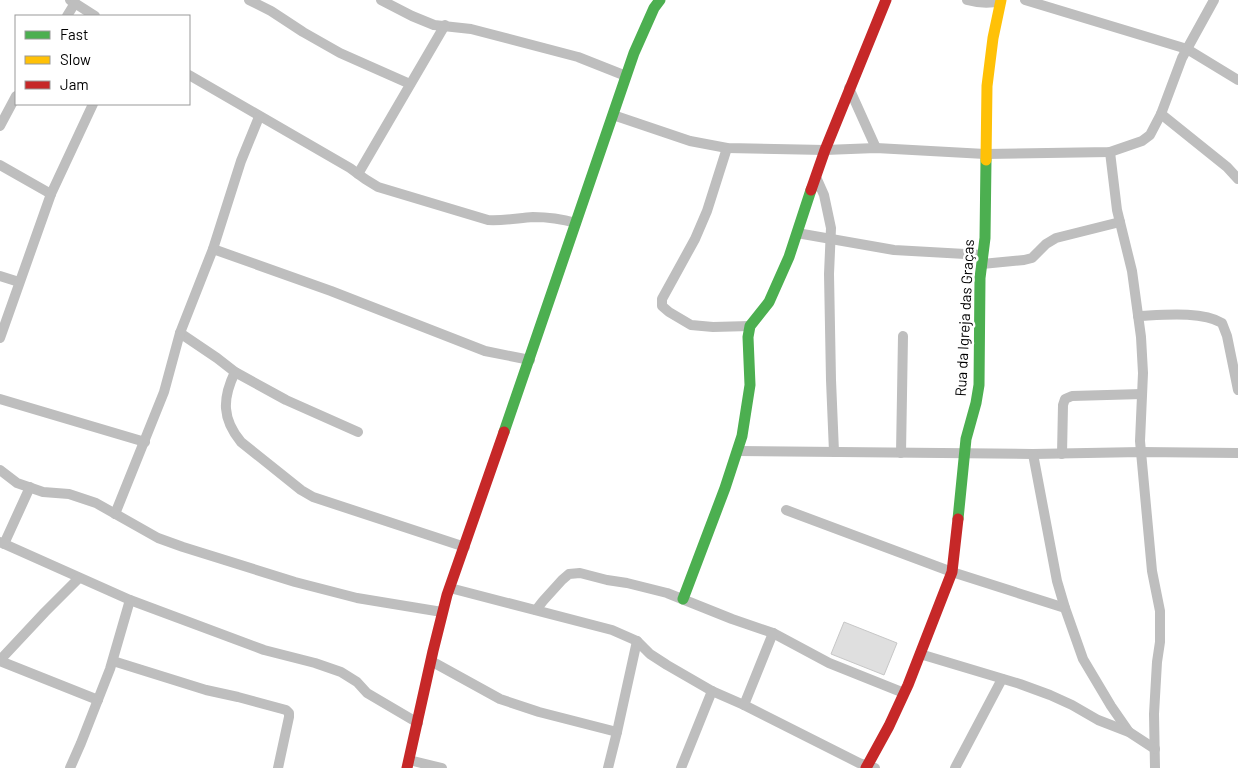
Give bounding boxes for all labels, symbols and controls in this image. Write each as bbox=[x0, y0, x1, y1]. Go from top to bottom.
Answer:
legend bbox=[15, 15, 190, 105]
text: Fast bbox=[60, 25, 88, 43]
text: Slow bbox=[60, 50, 91, 68]
text: Jam bbox=[60, 75, 89, 93]
street label: Rua da Igreja das Graças bbox=[951, 239, 977, 397]

